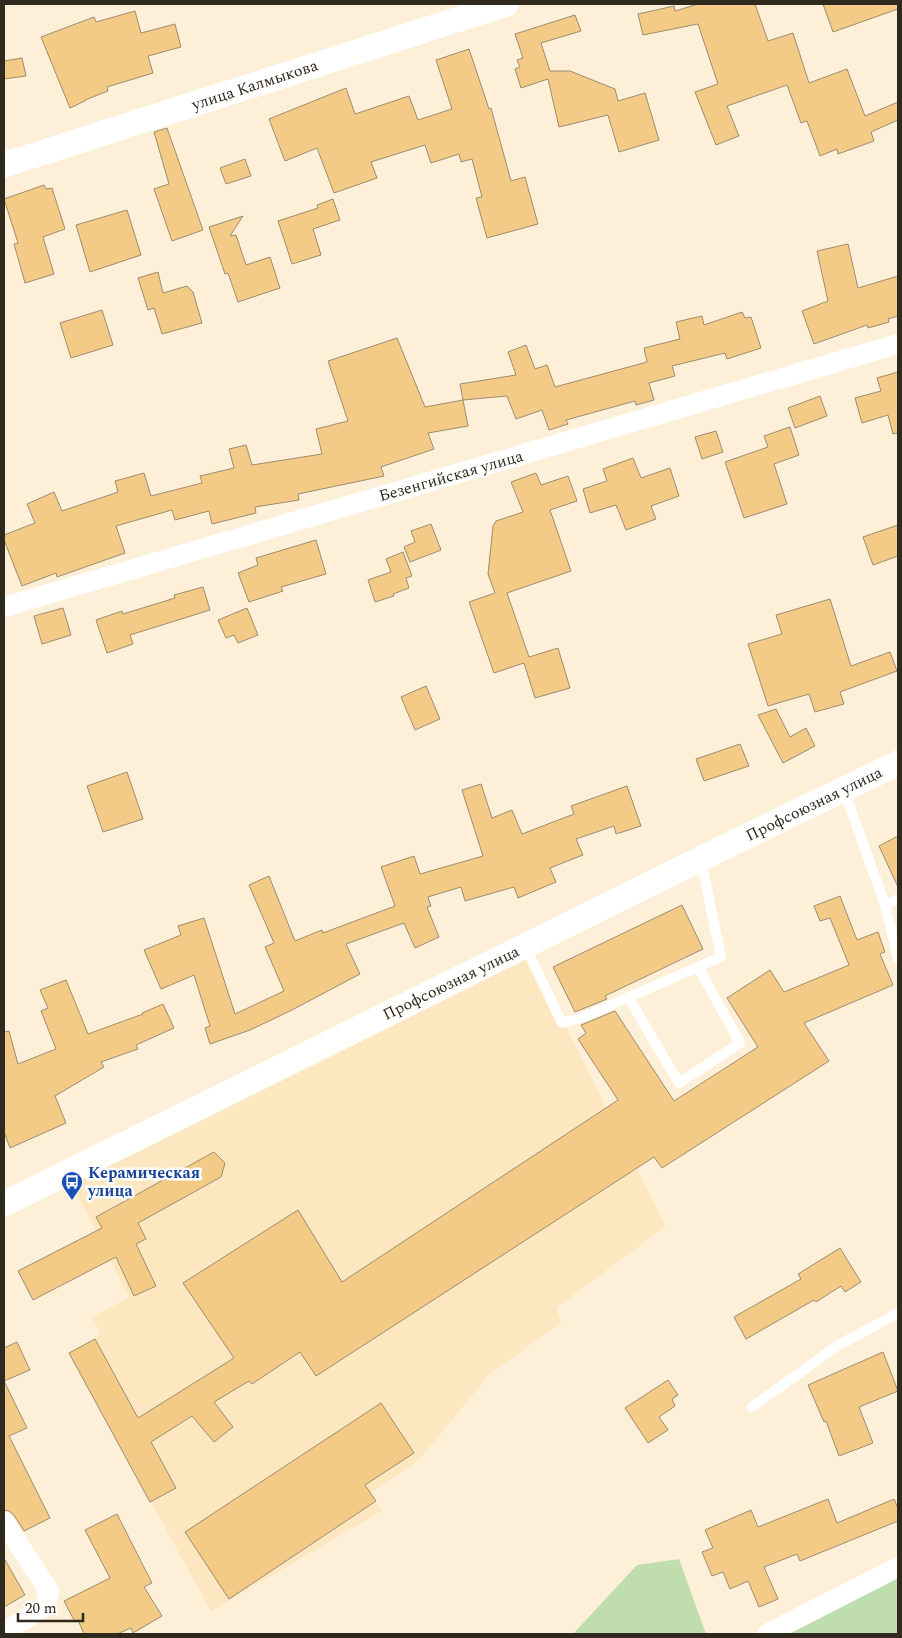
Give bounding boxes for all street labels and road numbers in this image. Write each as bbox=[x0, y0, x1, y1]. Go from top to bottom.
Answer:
street label: улица Калмыкова bbox=[188, 53, 321, 117]
street label: Безенгийская улица bbox=[376, 444, 526, 508]
street label: Профсоюзная улица bbox=[742, 760, 887, 848]
street label: Профсоюзная улица bbox=[379, 939, 524, 1027]

